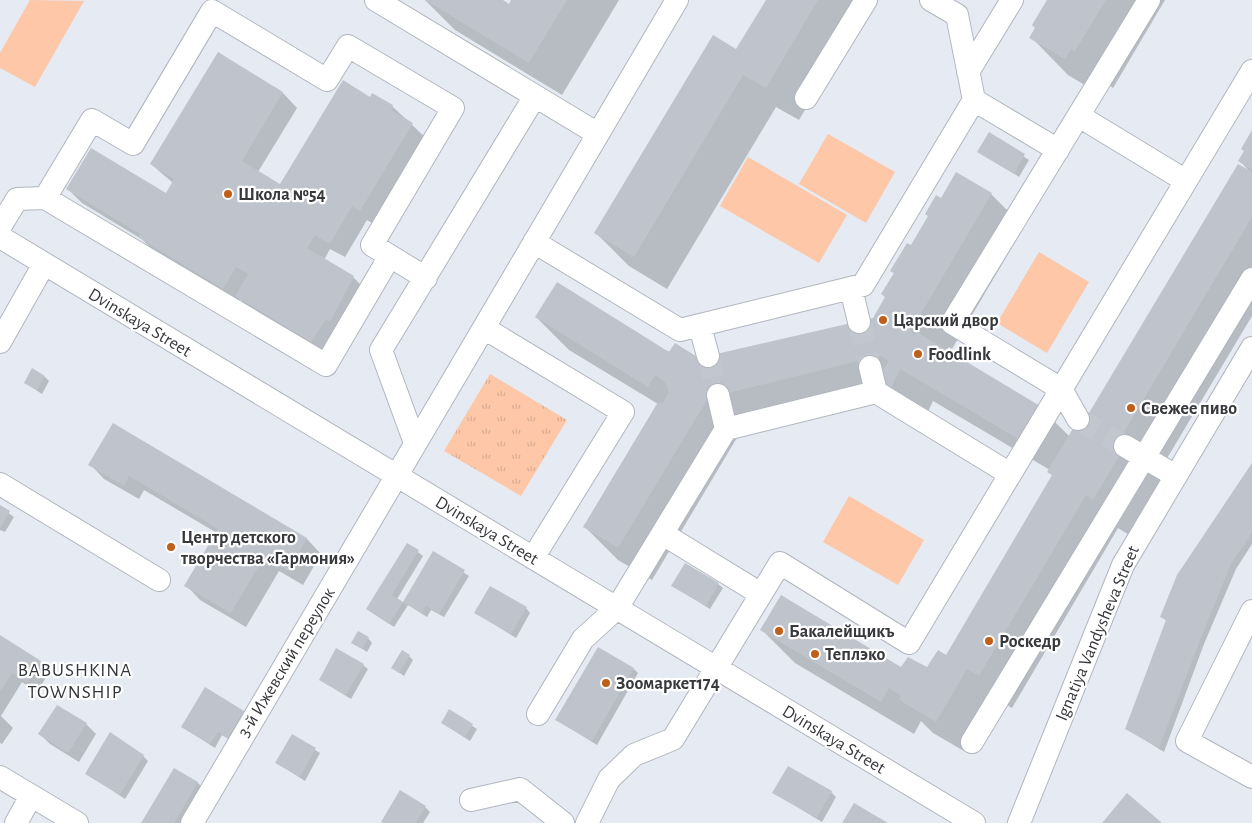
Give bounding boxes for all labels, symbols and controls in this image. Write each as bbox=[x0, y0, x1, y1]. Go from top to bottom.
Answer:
place label: Школа №54 bbox=[238, 186, 326, 204]
marker: Школа №54 bbox=[222, 188, 234, 200]
street label: Dvinskaya Street bbox=[85, 285, 194, 361]
place label: Царский двор bbox=[893, 312, 999, 330]
marker: Царский двор bbox=[877, 314, 889, 326]
place label: Foodlink bbox=[928, 346, 991, 364]
marker: Foodlink bbox=[912, 348, 924, 360]
place label: Свежее пиво bbox=[1141, 400, 1237, 418]
marker: Свежее пиво bbox=[1125, 402, 1137, 414]
street label: Dvinskaya Street bbox=[432, 493, 541, 569]
place label: Центр детского творчества «Гармония» bbox=[180, 529, 355, 568]
marker: Центр детского творчества «Гармония» bbox=[165, 541, 177, 553]
street label: Ignatiya Vandysheva Street bbox=[1053, 543, 1143, 724]
street label: 3-й Ижевский переулок bbox=[235, 584, 339, 740]
place label: Бакалейщикъ bbox=[789, 623, 894, 641]
marker: Бакалейщикъ bbox=[773, 625, 785, 637]
place label: Роскедр bbox=[999, 633, 1061, 651]
marker: Роскедр bbox=[983, 635, 995, 647]
place label: Теплэко bbox=[825, 646, 886, 664]
marker: Теплэко bbox=[809, 648, 821, 660]
district label: BABUSHKINA TOWNSHIP bbox=[18, 661, 132, 702]
place label: Зоомаркет174 bbox=[616, 675, 720, 693]
marker: Зоомаркет174 bbox=[600, 677, 612, 689]
street label: Dvinskaya Street bbox=[779, 702, 888, 778]

